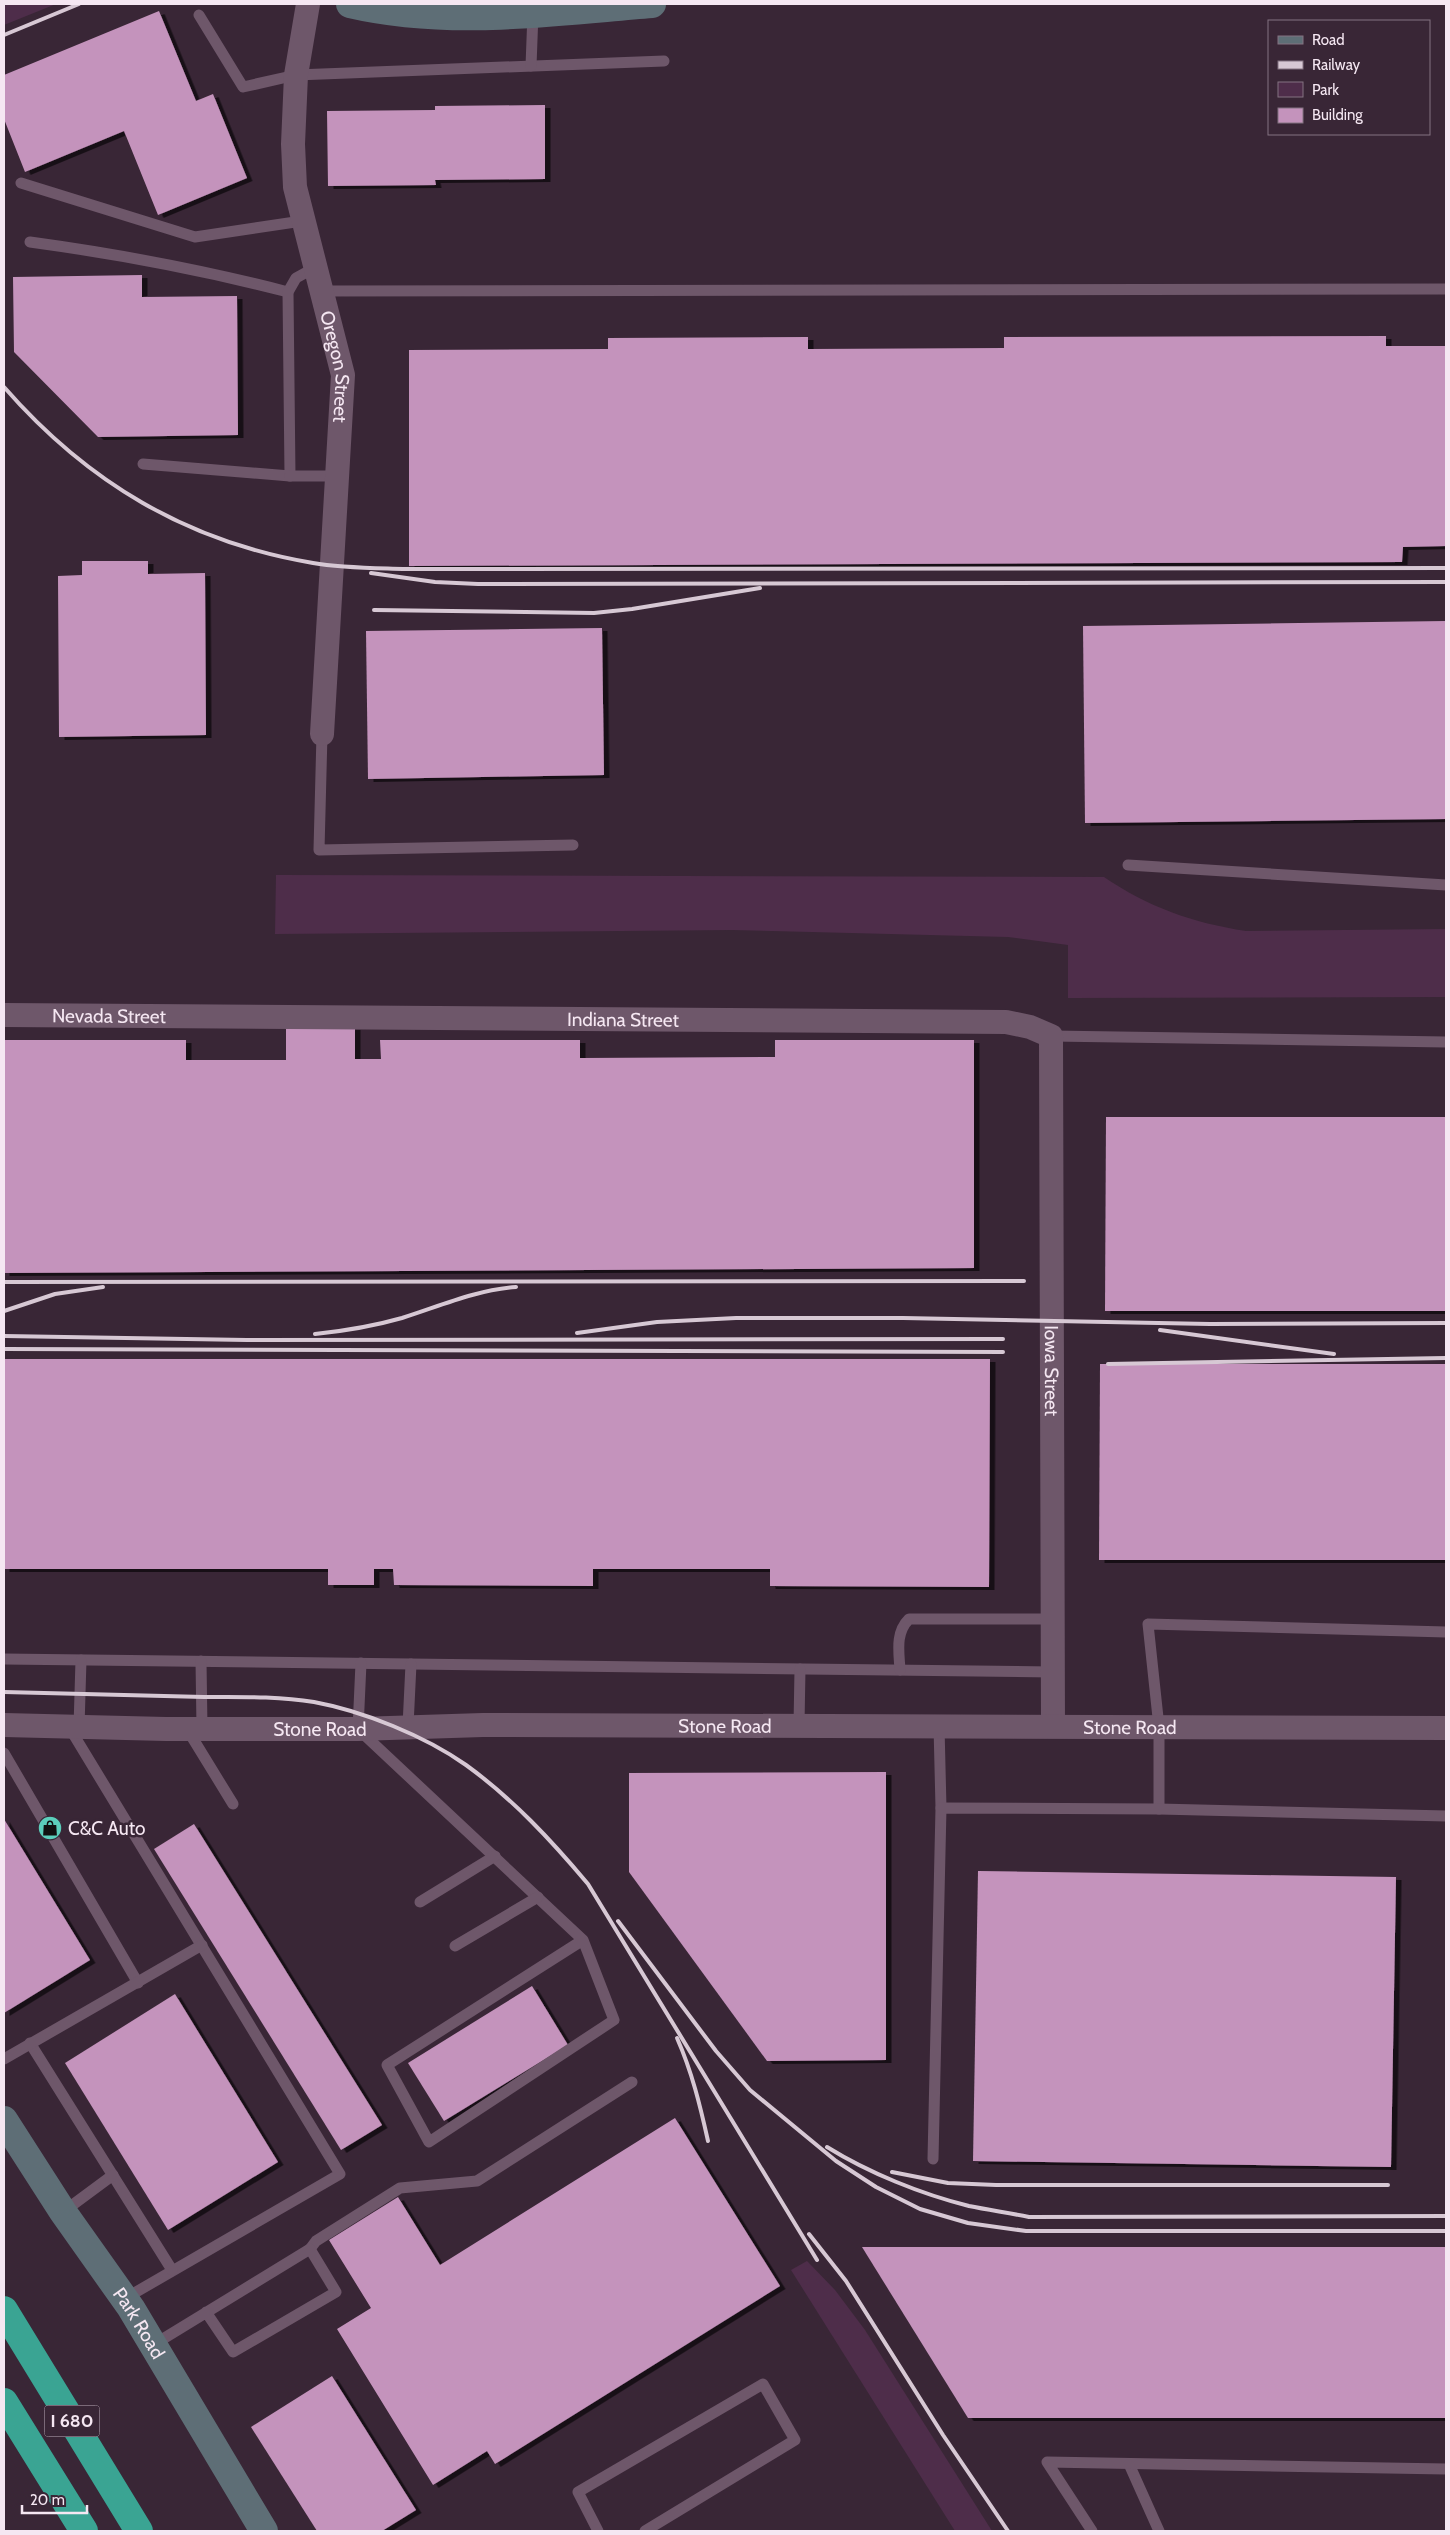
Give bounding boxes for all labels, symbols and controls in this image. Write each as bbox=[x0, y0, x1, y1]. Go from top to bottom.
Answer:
legend bbox=[1268, 20, 1430, 135]
text: Road bbox=[1312, 31, 1345, 49]
text: Railway bbox=[1312, 56, 1361, 74]
text: Park bbox=[1312, 81, 1339, 99]
text: Building bbox=[1312, 106, 1363, 124]
street label: Oregon Street bbox=[315, 308, 354, 424]
street label: Nevada Street bbox=[52, 1004, 167, 1028]
street label: Indiana Street bbox=[567, 1008, 680, 1032]
street label: Iowa Street bbox=[1040, 1325, 1063, 1417]
street label: Stone Road bbox=[678, 1715, 772, 1738]
street label: Stone Road bbox=[1083, 1716, 1177, 1739]
street label: Stone Road bbox=[273, 1718, 367, 1741]
shop icon: C&C Auto bbox=[37, 1815, 63, 1841]
place label: C&C Auto bbox=[68, 1817, 146, 1840]
street label: Park Road bbox=[108, 2283, 170, 2363]
road number: I 680 bbox=[44, 2406, 100, 2436]
scale bar bbox=[22, 2482, 88, 2514]
text: 20 m bbox=[30, 2491, 65, 2509]

